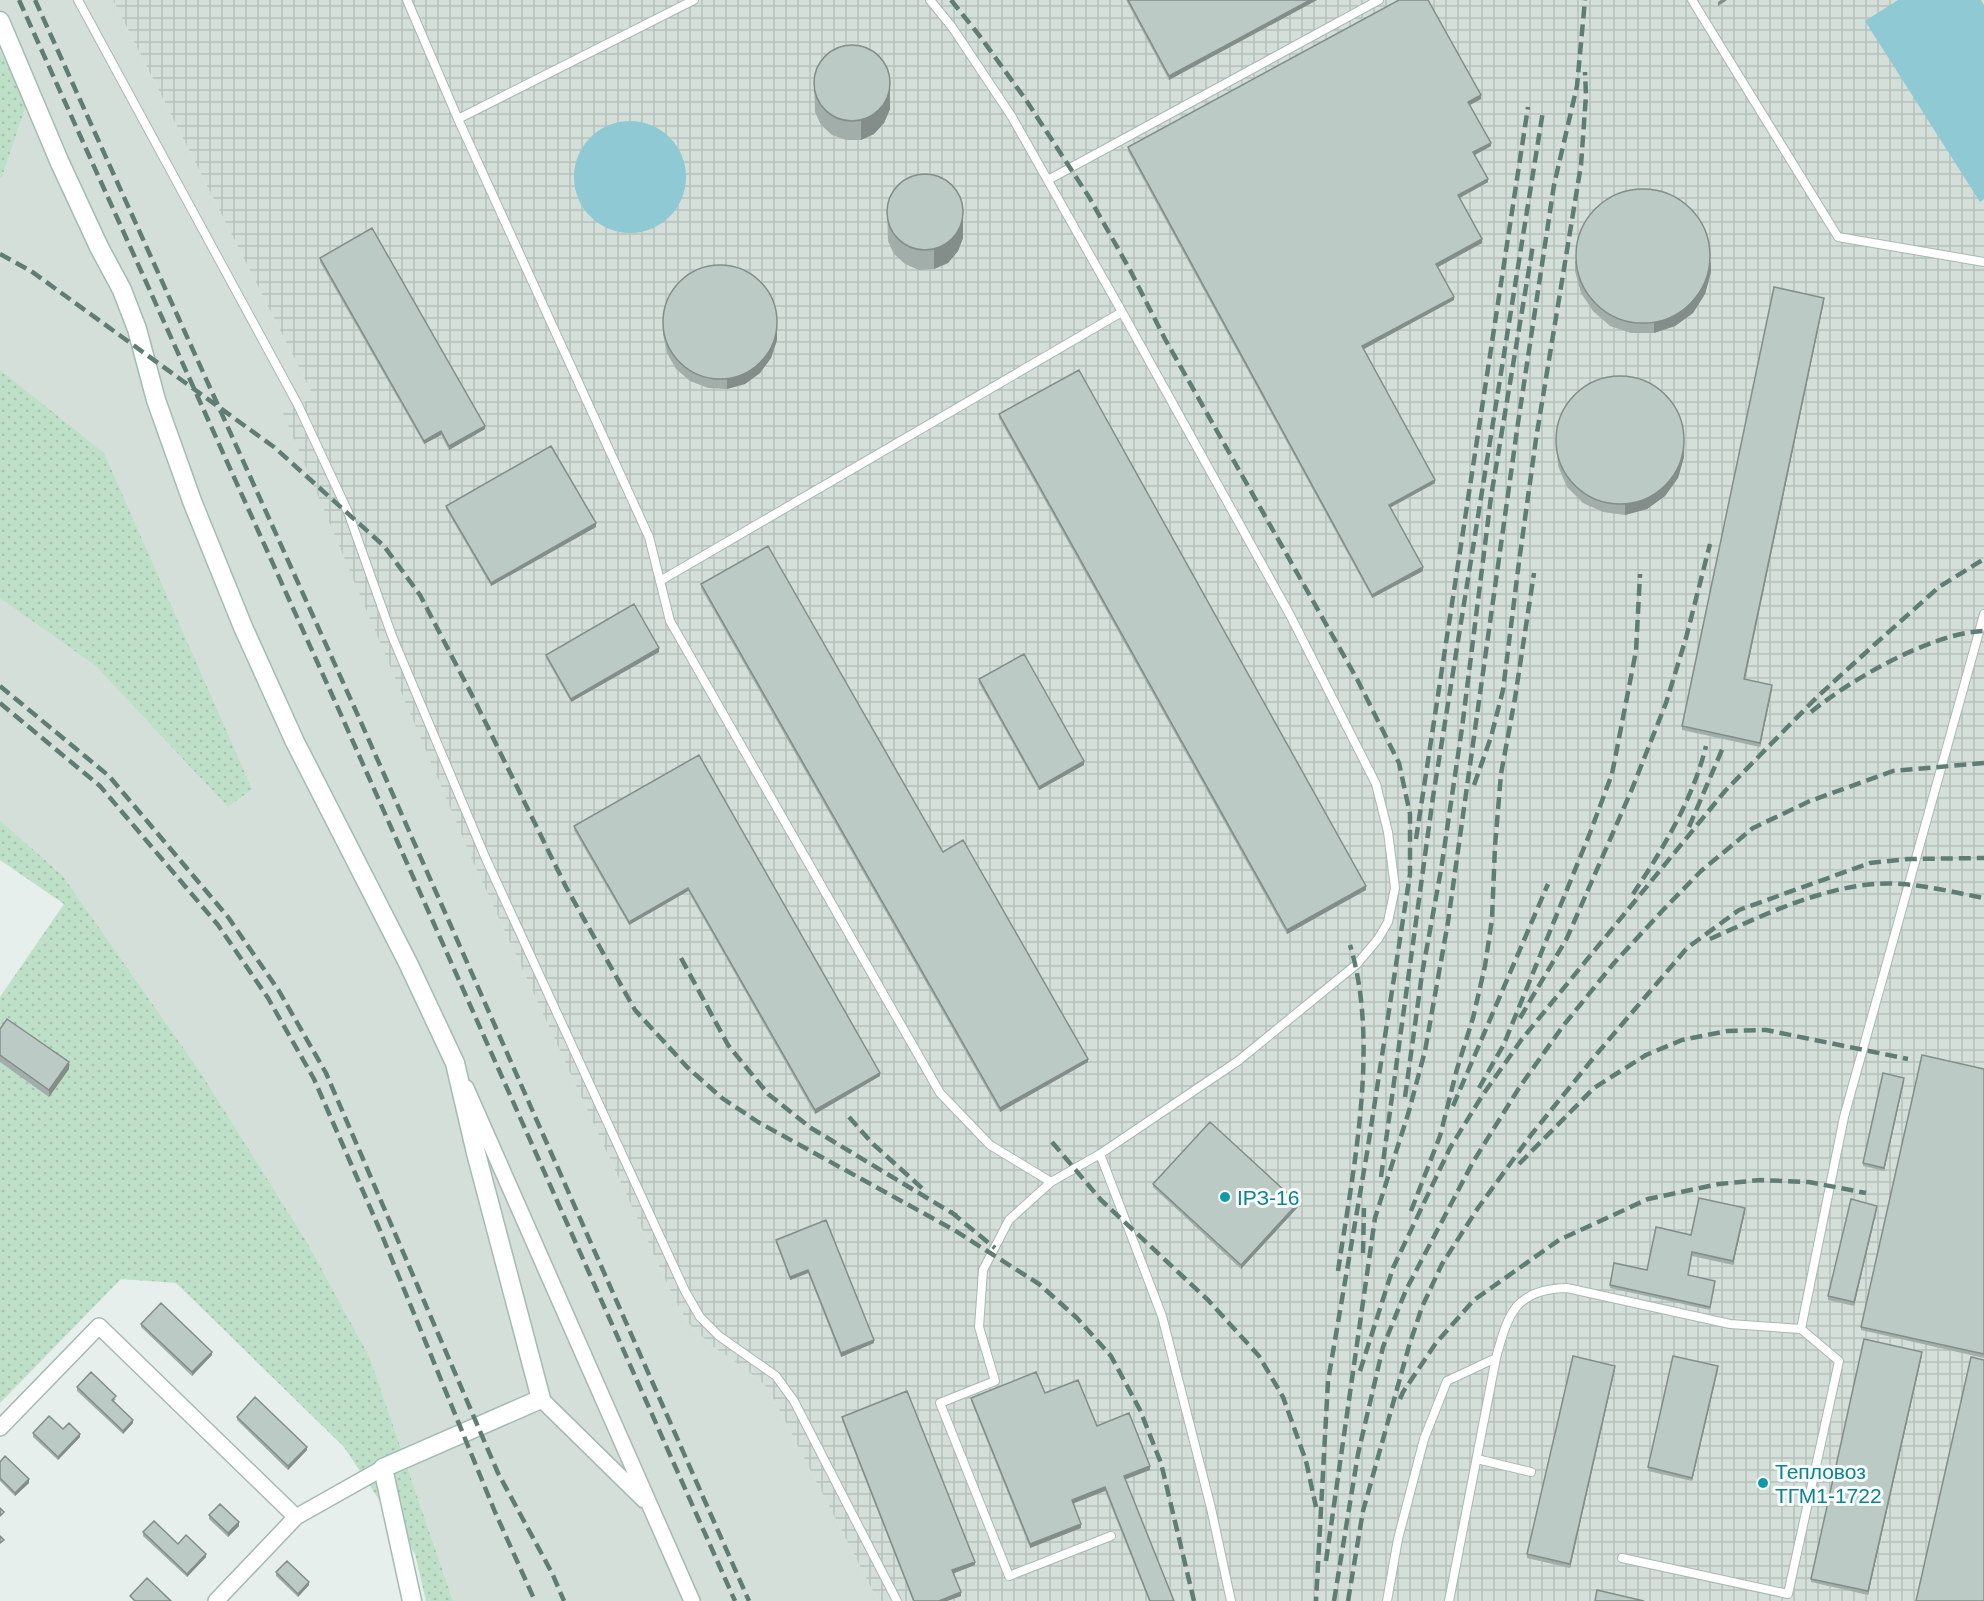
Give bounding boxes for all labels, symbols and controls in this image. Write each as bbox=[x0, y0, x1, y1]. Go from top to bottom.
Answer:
place label: ІРЗ-16 bbox=[1237, 1186, 1299, 1209]
marker: ІРЗ-16 bbox=[1218, 1190, 1232, 1204]
place label: Тепловоз ТГМ1-1722 bbox=[1775, 1460, 1882, 1507]
marker: Тепловоз ТГМ1-1722 bbox=[1756, 1476, 1770, 1490]

